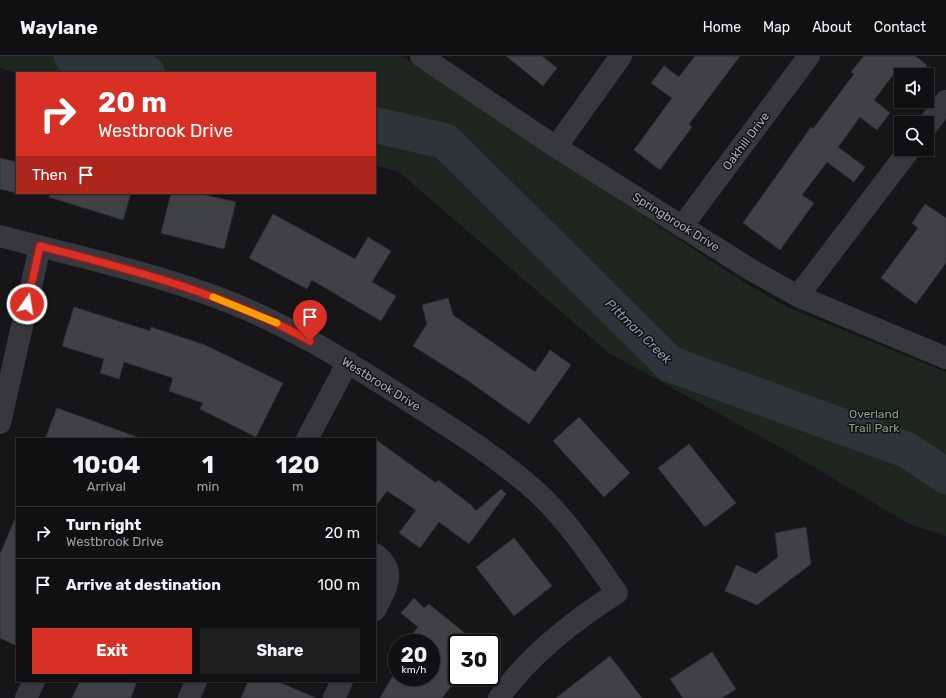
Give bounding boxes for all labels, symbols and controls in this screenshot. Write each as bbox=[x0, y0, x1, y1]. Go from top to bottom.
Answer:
text: Waylane bbox=[20, 16, 98, 39]
text: Home bbox=[703, 19, 741, 36]
text: Map bbox=[763, 19, 790, 36]
text: About bbox=[812, 19, 852, 36]
text: Contact bbox=[874, 19, 926, 36]
map controls bbox=[894, 68, 934, 156]
button: sound bbox=[894, 68, 934, 108]
text: 20 m bbox=[98, 86, 167, 119]
icon: right bbox=[32, 88, 84, 140]
street label: Oakhill Drive bbox=[720, 109, 772, 173]
button: search bbox=[894, 116, 934, 156]
text: Westbrook Drive bbox=[98, 120, 233, 142]
icon: arrive bbox=[75, 164, 97, 186]
text: Then bbox=[32, 166, 67, 184]
street label: Springbrook Drive bbox=[630, 190, 722, 255]
position arrow bbox=[6, 283, 48, 325]
water label: Pittman Creek bbox=[602, 296, 675, 367]
pin bbox=[293, 300, 327, 341]
icon: arrive bbox=[299, 306, 321, 328]
street label: Westbrook Drive bbox=[339, 354, 423, 414]
park label: Overland Trail Park bbox=[849, 407, 900, 435]
text: 10:04 bbox=[72, 451, 140, 479]
text: 1 bbox=[202, 451, 214, 479]
text: 120 bbox=[276, 451, 320, 479]
text: Arrival bbox=[87, 479, 126, 494]
text: min bbox=[197, 479, 219, 494]
text: m bbox=[292, 479, 303, 494]
text: Turn right bbox=[66, 516, 141, 534]
icon: right bbox=[32, 522, 54, 544]
text: 20 m bbox=[325, 524, 360, 542]
text: Westbrook Drive bbox=[66, 534, 164, 549]
icon: arrive bbox=[32, 574, 54, 596]
text: Arrive at destination bbox=[66, 576, 221, 594]
text: 100 m bbox=[318, 576, 360, 594]
button: Exit bbox=[32, 628, 192, 674]
button: Share bbox=[200, 628, 360, 674]
speed limit sign: 30 bbox=[448, 634, 500, 686]
text: 20 bbox=[401, 643, 427, 667]
text: km/h bbox=[402, 664, 426, 676]

